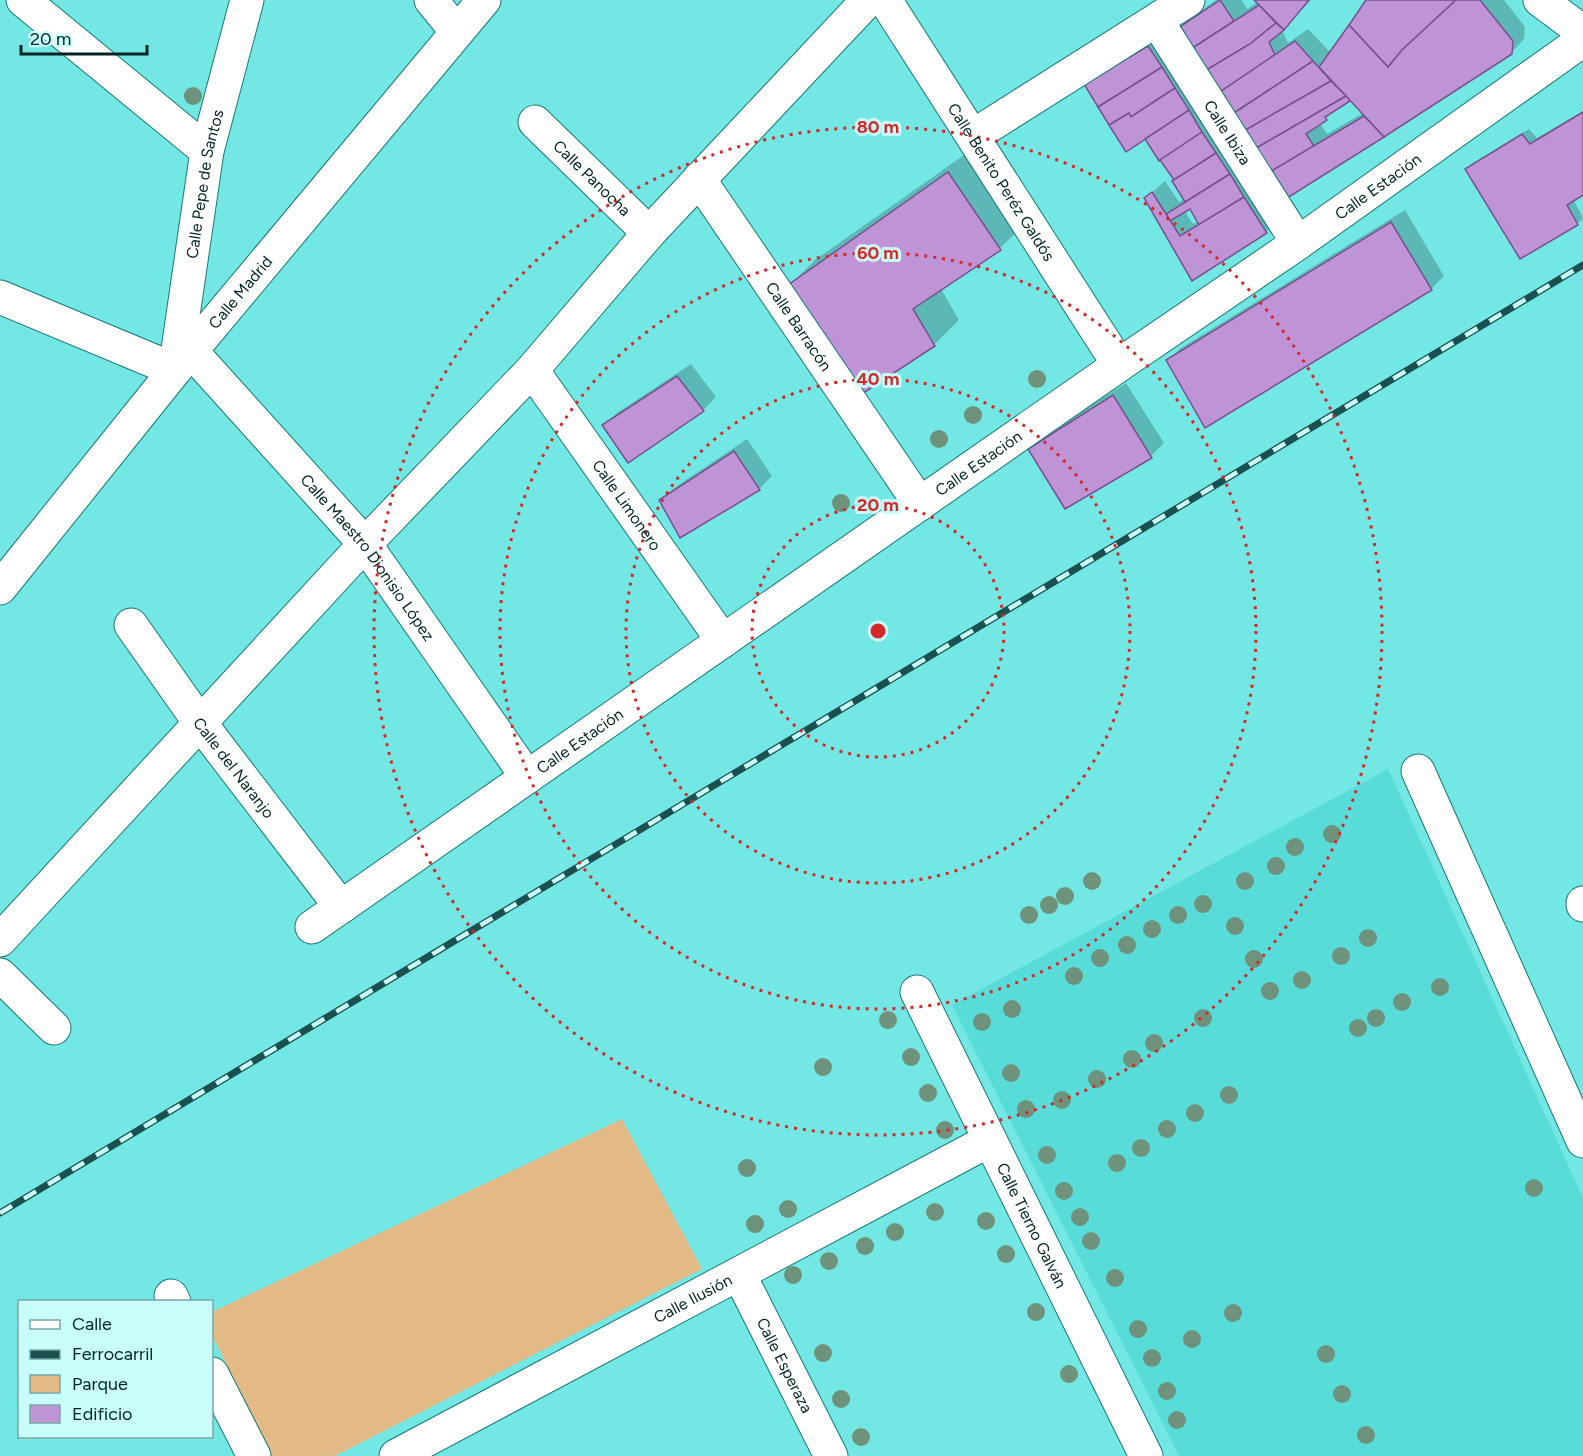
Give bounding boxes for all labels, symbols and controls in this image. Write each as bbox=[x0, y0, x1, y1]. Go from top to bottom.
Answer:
scale bar bbox=[21, 18, 147, 56]
text: 20 m bbox=[30, 28, 71, 50]
street label: Calle Ibiza bbox=[1200, 97, 1255, 168]
street label: Calle Benito Peréz Galdós bbox=[944, 99, 1059, 264]
street label: Calle Pepe de Santos bbox=[182, 107, 227, 260]
text: 80 m bbox=[857, 116, 899, 138]
street label: Calle Panocha bbox=[550, 136, 635, 220]
street label: Calle Estación bbox=[1331, 149, 1425, 223]
text: 60 m bbox=[857, 242, 899, 264]
street label: Calle Madrid bbox=[204, 252, 276, 332]
street label: Calle Barracón bbox=[762, 278, 836, 374]
text: 40 m bbox=[856, 368, 900, 390]
street label: Calle Estación bbox=[931, 426, 1025, 500]
street label: Calle Limonero bbox=[589, 456, 666, 554]
street label: Calle Maestro Dionisio López bbox=[297, 470, 439, 644]
text: 20 m bbox=[857, 494, 899, 516]
centre of rings bbox=[868, 621, 888, 641]
street label: Calle Estación bbox=[533, 704, 627, 777]
street label: Calle del Naranjo bbox=[190, 713, 279, 822]
street label: Calle Tierno Galván bbox=[993, 1159, 1071, 1291]
street label: Calle Ilusión bbox=[650, 1270, 735, 1327]
legend bbox=[18, 1300, 213, 1438]
text: Calle bbox=[72, 1313, 112, 1335]
street label: Calle Esperaza bbox=[753, 1314, 817, 1416]
text: Ferrocarril bbox=[72, 1343, 153, 1365]
text: Parque bbox=[72, 1373, 128, 1395]
text: Edificio bbox=[72, 1403, 133, 1425]

